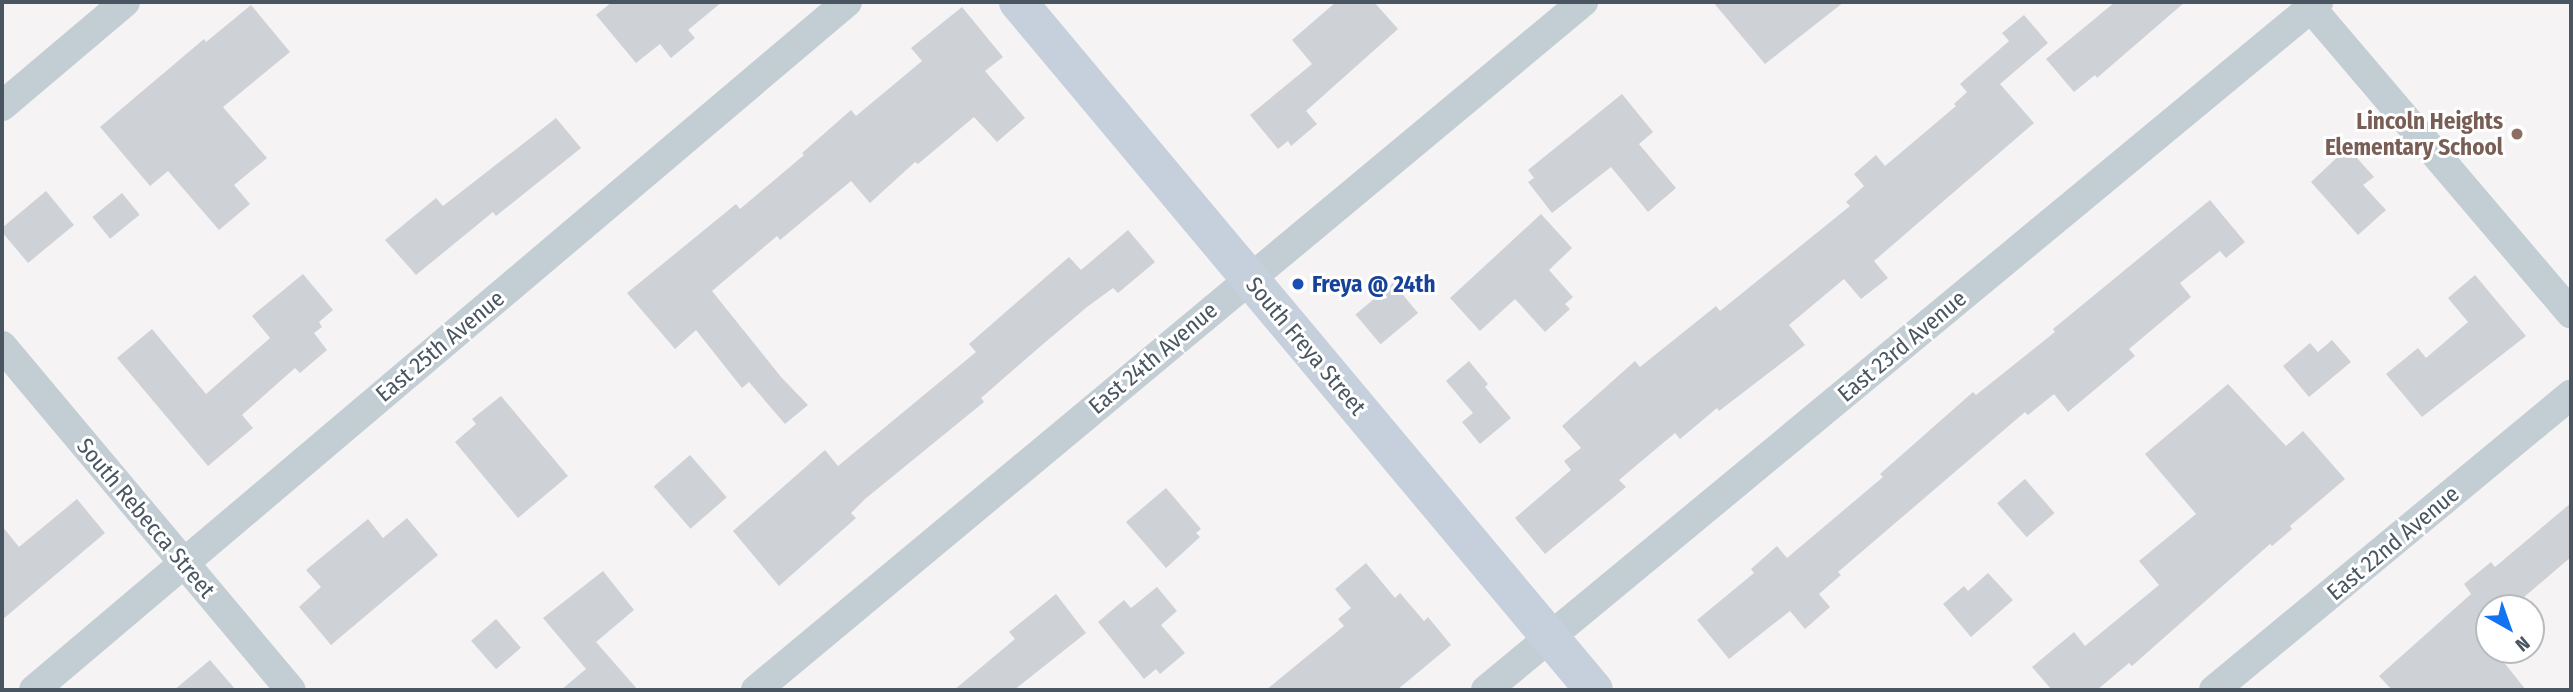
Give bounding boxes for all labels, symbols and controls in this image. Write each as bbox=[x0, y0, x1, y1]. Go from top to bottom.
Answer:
place label: Lincoln Heights Elementary School bbox=[2325, 107, 2503, 161]
marker: Lincoln Heights Elementary School bbox=[2509, 126, 2525, 142]
place label: Freya @ 24th bbox=[1312, 270, 1436, 298]
street label: South Freya Street bbox=[1240, 271, 1372, 421]
marker: Freya @ 24th bbox=[1290, 276, 1306, 292]
street label: East 25th Avenue bbox=[370, 284, 510, 408]
street label: East 23rd Avenue bbox=[1832, 284, 1972, 408]
street label: East 24th Avenue bbox=[1083, 296, 1223, 420]
street label: South Rebecca Street bbox=[71, 433, 221, 603]
street label: East 22nd Avenue bbox=[2321, 480, 2465, 606]
north arrow bbox=[2475, 594, 2545, 664]
text: N bbox=[2511, 631, 2534, 656]

